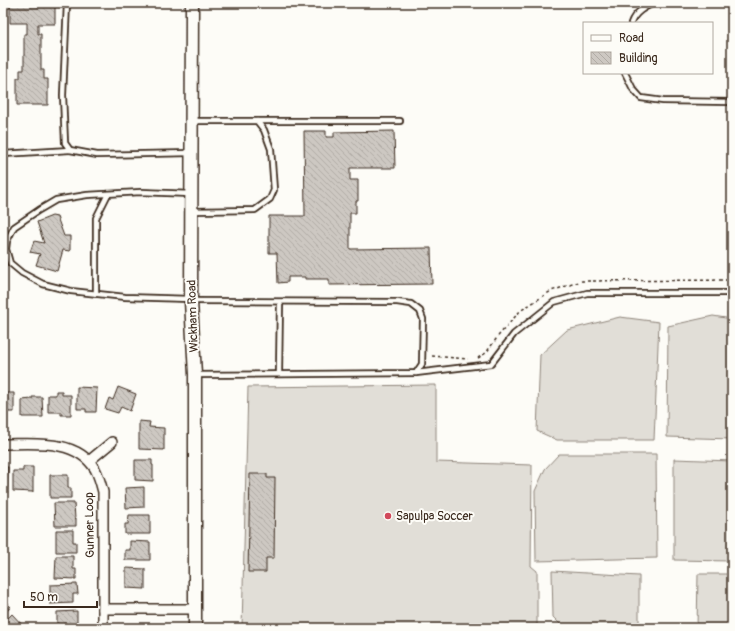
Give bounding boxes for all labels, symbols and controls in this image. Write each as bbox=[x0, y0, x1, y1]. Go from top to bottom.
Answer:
legend bbox=[583, 22, 713, 74]
text: Road bbox=[619, 31, 644, 46]
text: Building bbox=[619, 51, 658, 66]
street label: Wickham Road bbox=[184, 279, 202, 353]
street label: Gunner Loop bbox=[82, 492, 98, 558]
place label: Sapulpa Soccer bbox=[396, 509, 474, 524]
marker: Sapulpa Soccer bbox=[383, 511, 393, 521]
scale bar bbox=[24, 583, 97, 609]
text: 50 m bbox=[30, 590, 58, 605]

